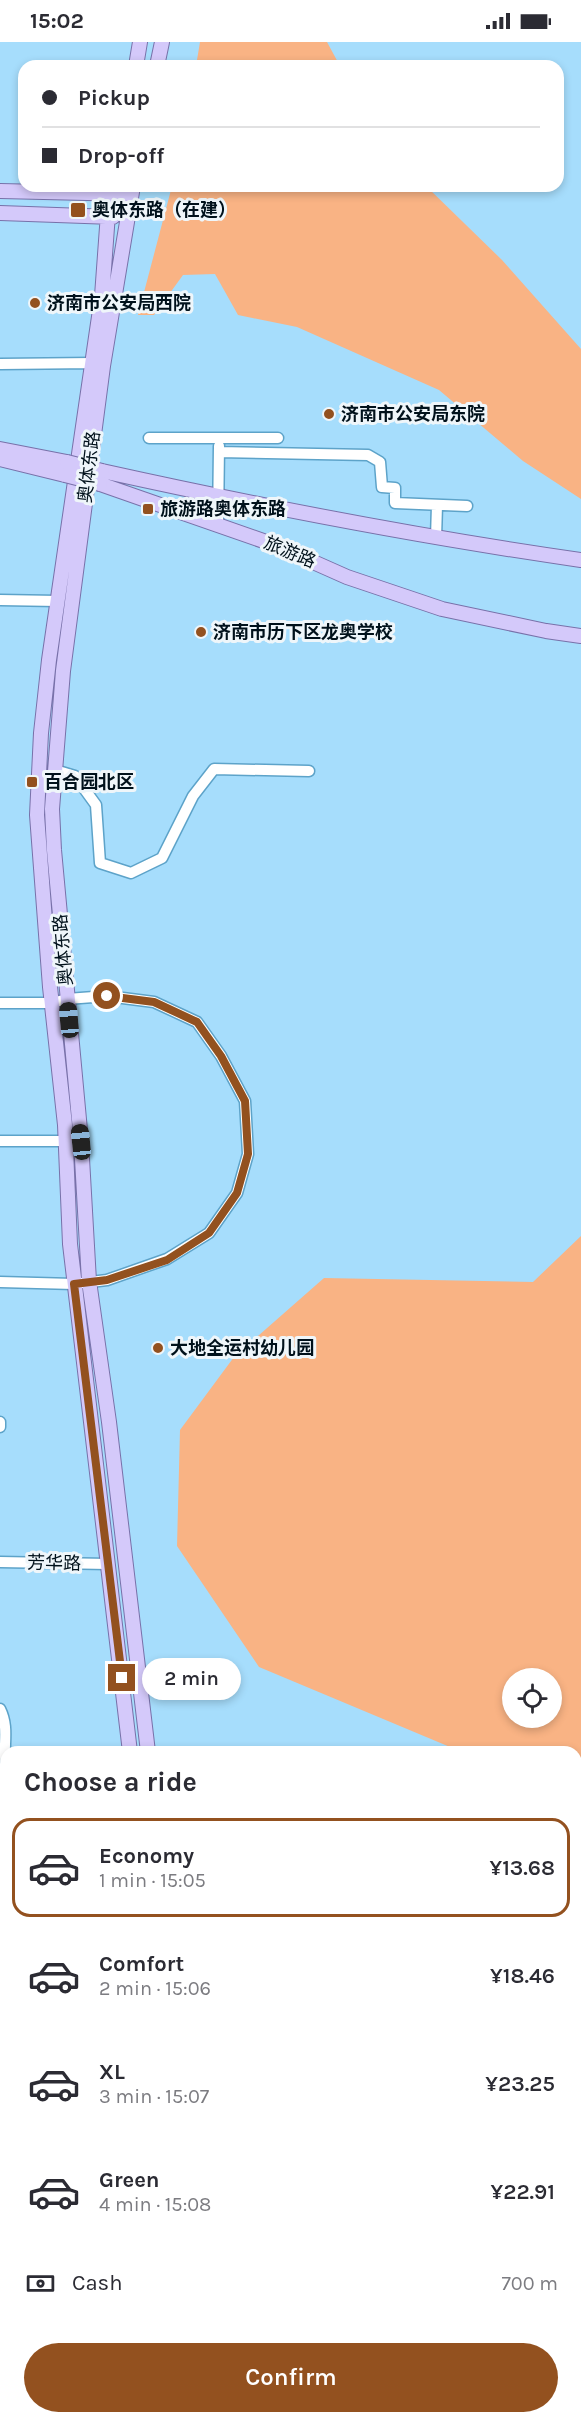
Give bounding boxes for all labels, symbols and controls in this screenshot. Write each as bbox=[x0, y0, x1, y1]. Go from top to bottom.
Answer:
text: 15:02 bbox=[30, 8, 84, 34]
text: Pickup bbox=[78, 85, 150, 111]
text: Drop-off bbox=[78, 143, 164, 169]
place label: 奥体东路（在建） bbox=[92, 199, 236, 221]
marker: 奥体东路（在建） bbox=[69, 201, 87, 219]
place label: 济南市公安局西院 bbox=[47, 292, 191, 314]
marker: 济南市公安局西院 bbox=[28, 296, 42, 310]
place label: 济南市公安局东院 bbox=[341, 403, 485, 425]
marker: 济南市公安局东院 bbox=[322, 407, 336, 421]
street label: 奥体东路 bbox=[74, 430, 104, 504]
place label: 旅游路奥体东路 bbox=[160, 498, 286, 520]
marker: 旅游路奥体东路 bbox=[141, 502, 155, 516]
street label: 旅游路 bbox=[261, 531, 319, 573]
place label: 济南市历下区龙奥学校 bbox=[213, 621, 393, 643]
marker: 济南市历下区龙奥学校 bbox=[194, 625, 208, 639]
place label: 百合园北区 bbox=[44, 771, 134, 793]
marker: 百合园北区 bbox=[25, 775, 39, 789]
street label: 奥体东路 bbox=[49, 913, 77, 987]
route start bbox=[93, 982, 120, 1009]
car bbox=[58, 1001, 80, 1039]
car bbox=[70, 1123, 92, 1161]
place label: 大地全运村幼儿园 bbox=[170, 1337, 314, 1359]
marker: 大地全运村幼儿园 bbox=[151, 1341, 165, 1355]
street label: 芳华路 bbox=[27, 1552, 81, 1574]
callout: 2 min bbox=[143, 1657, 242, 1699]
route end bbox=[108, 1664, 135, 1691]
text: 2 min bbox=[164, 1667, 219, 1690]
map controls bbox=[502, 1668, 562, 1728]
button: locate bbox=[502, 1668, 562, 1728]
text: Choose a ride bbox=[24, 1766, 197, 1798]
icon: car bbox=[27, 1841, 81, 1895]
text: Economy bbox=[99, 1843, 194, 1869]
text: ¥13.68 bbox=[489, 1855, 555, 1881]
text: 1 min · 15:05 bbox=[99, 1869, 206, 1892]
icon: car bbox=[27, 1949, 81, 2003]
text: Comfort bbox=[99, 1951, 184, 1977]
text: ¥18.46 bbox=[490, 1963, 555, 1989]
text: 2 min · 15:06 bbox=[99, 1977, 211, 2000]
icon: car bbox=[27, 2057, 81, 2111]
text: XL bbox=[99, 2059, 125, 2085]
text: ¥23.25 bbox=[485, 2071, 555, 2097]
text: 3 min · 15:07 bbox=[99, 2085, 209, 2108]
icon: car bbox=[27, 2165, 81, 2219]
text: Green bbox=[99, 2167, 160, 2193]
text: ¥22.91 bbox=[491, 2179, 555, 2205]
text: 4 min · 15:08 bbox=[99, 2193, 211, 2216]
icon: cash bbox=[24, 2267, 57, 2300]
text: Cash bbox=[72, 2270, 122, 2296]
text: 700 m bbox=[501, 2272, 558, 2295]
button: Confirm bbox=[24, 2343, 558, 2412]

